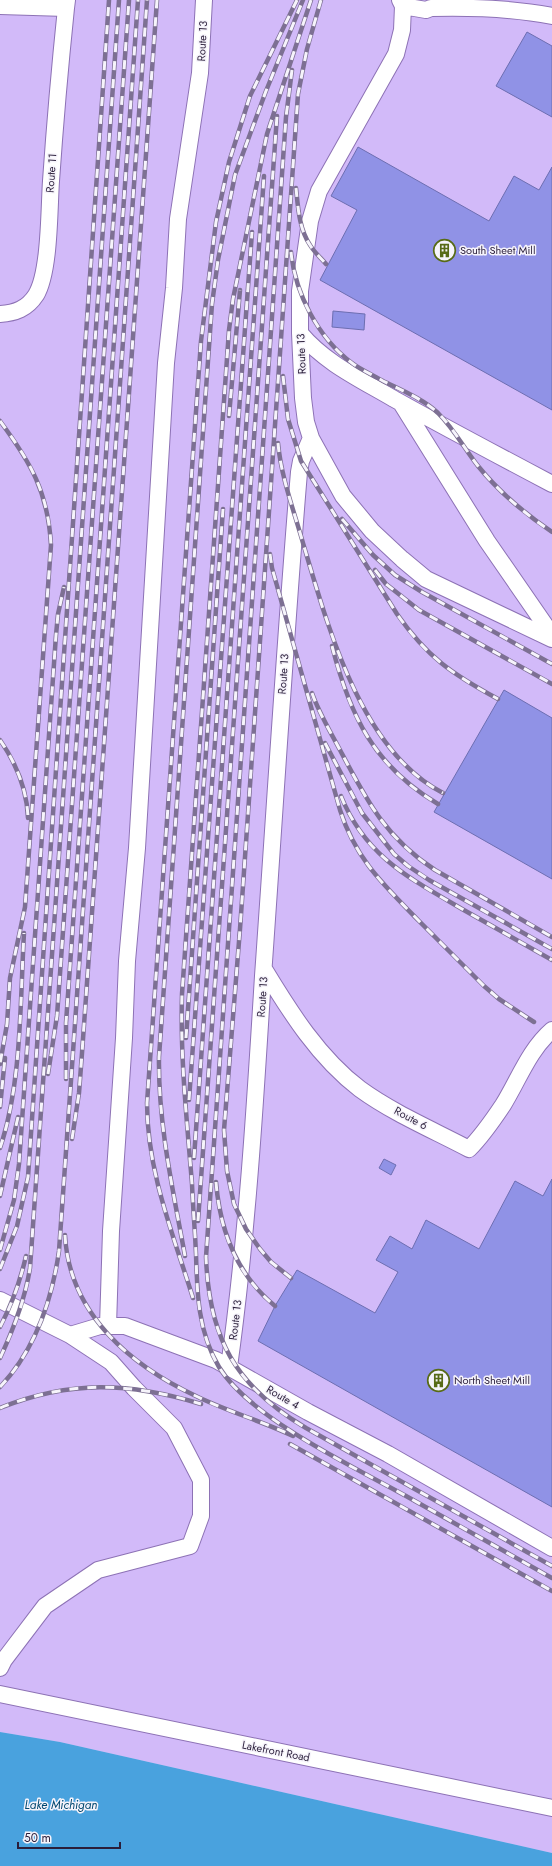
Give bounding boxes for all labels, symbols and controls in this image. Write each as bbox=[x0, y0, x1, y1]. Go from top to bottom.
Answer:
street label: Route 13 bbox=[193, 20, 211, 62]
street label: Route 11 bbox=[42, 153, 60, 193]
building icon: South Sheet Mill bbox=[431, 237, 457, 263]
place label: South Sheet Mill bbox=[460, 242, 535, 258]
street label: Route 13 bbox=[292, 333, 310, 375]
street label: Route 13 bbox=[274, 653, 292, 695]
street label: Route 13 bbox=[253, 976, 271, 1018]
street label: Route 6 bbox=[391, 1103, 431, 1133]
street label: Route 13 bbox=[225, 1299, 245, 1341]
building icon: North Sheet Mill bbox=[426, 1367, 452, 1393]
place label: North Sheet Mill bbox=[454, 1372, 530, 1388]
street label: Route 4 bbox=[263, 1381, 303, 1413]
street label: Lakefront Road bbox=[241, 1737, 311, 1765]
water label: Lake Michigan bbox=[25, 1796, 97, 1814]
scale bar bbox=[18, 1824, 120, 1850]
text: 50 m bbox=[24, 1829, 51, 1847]

